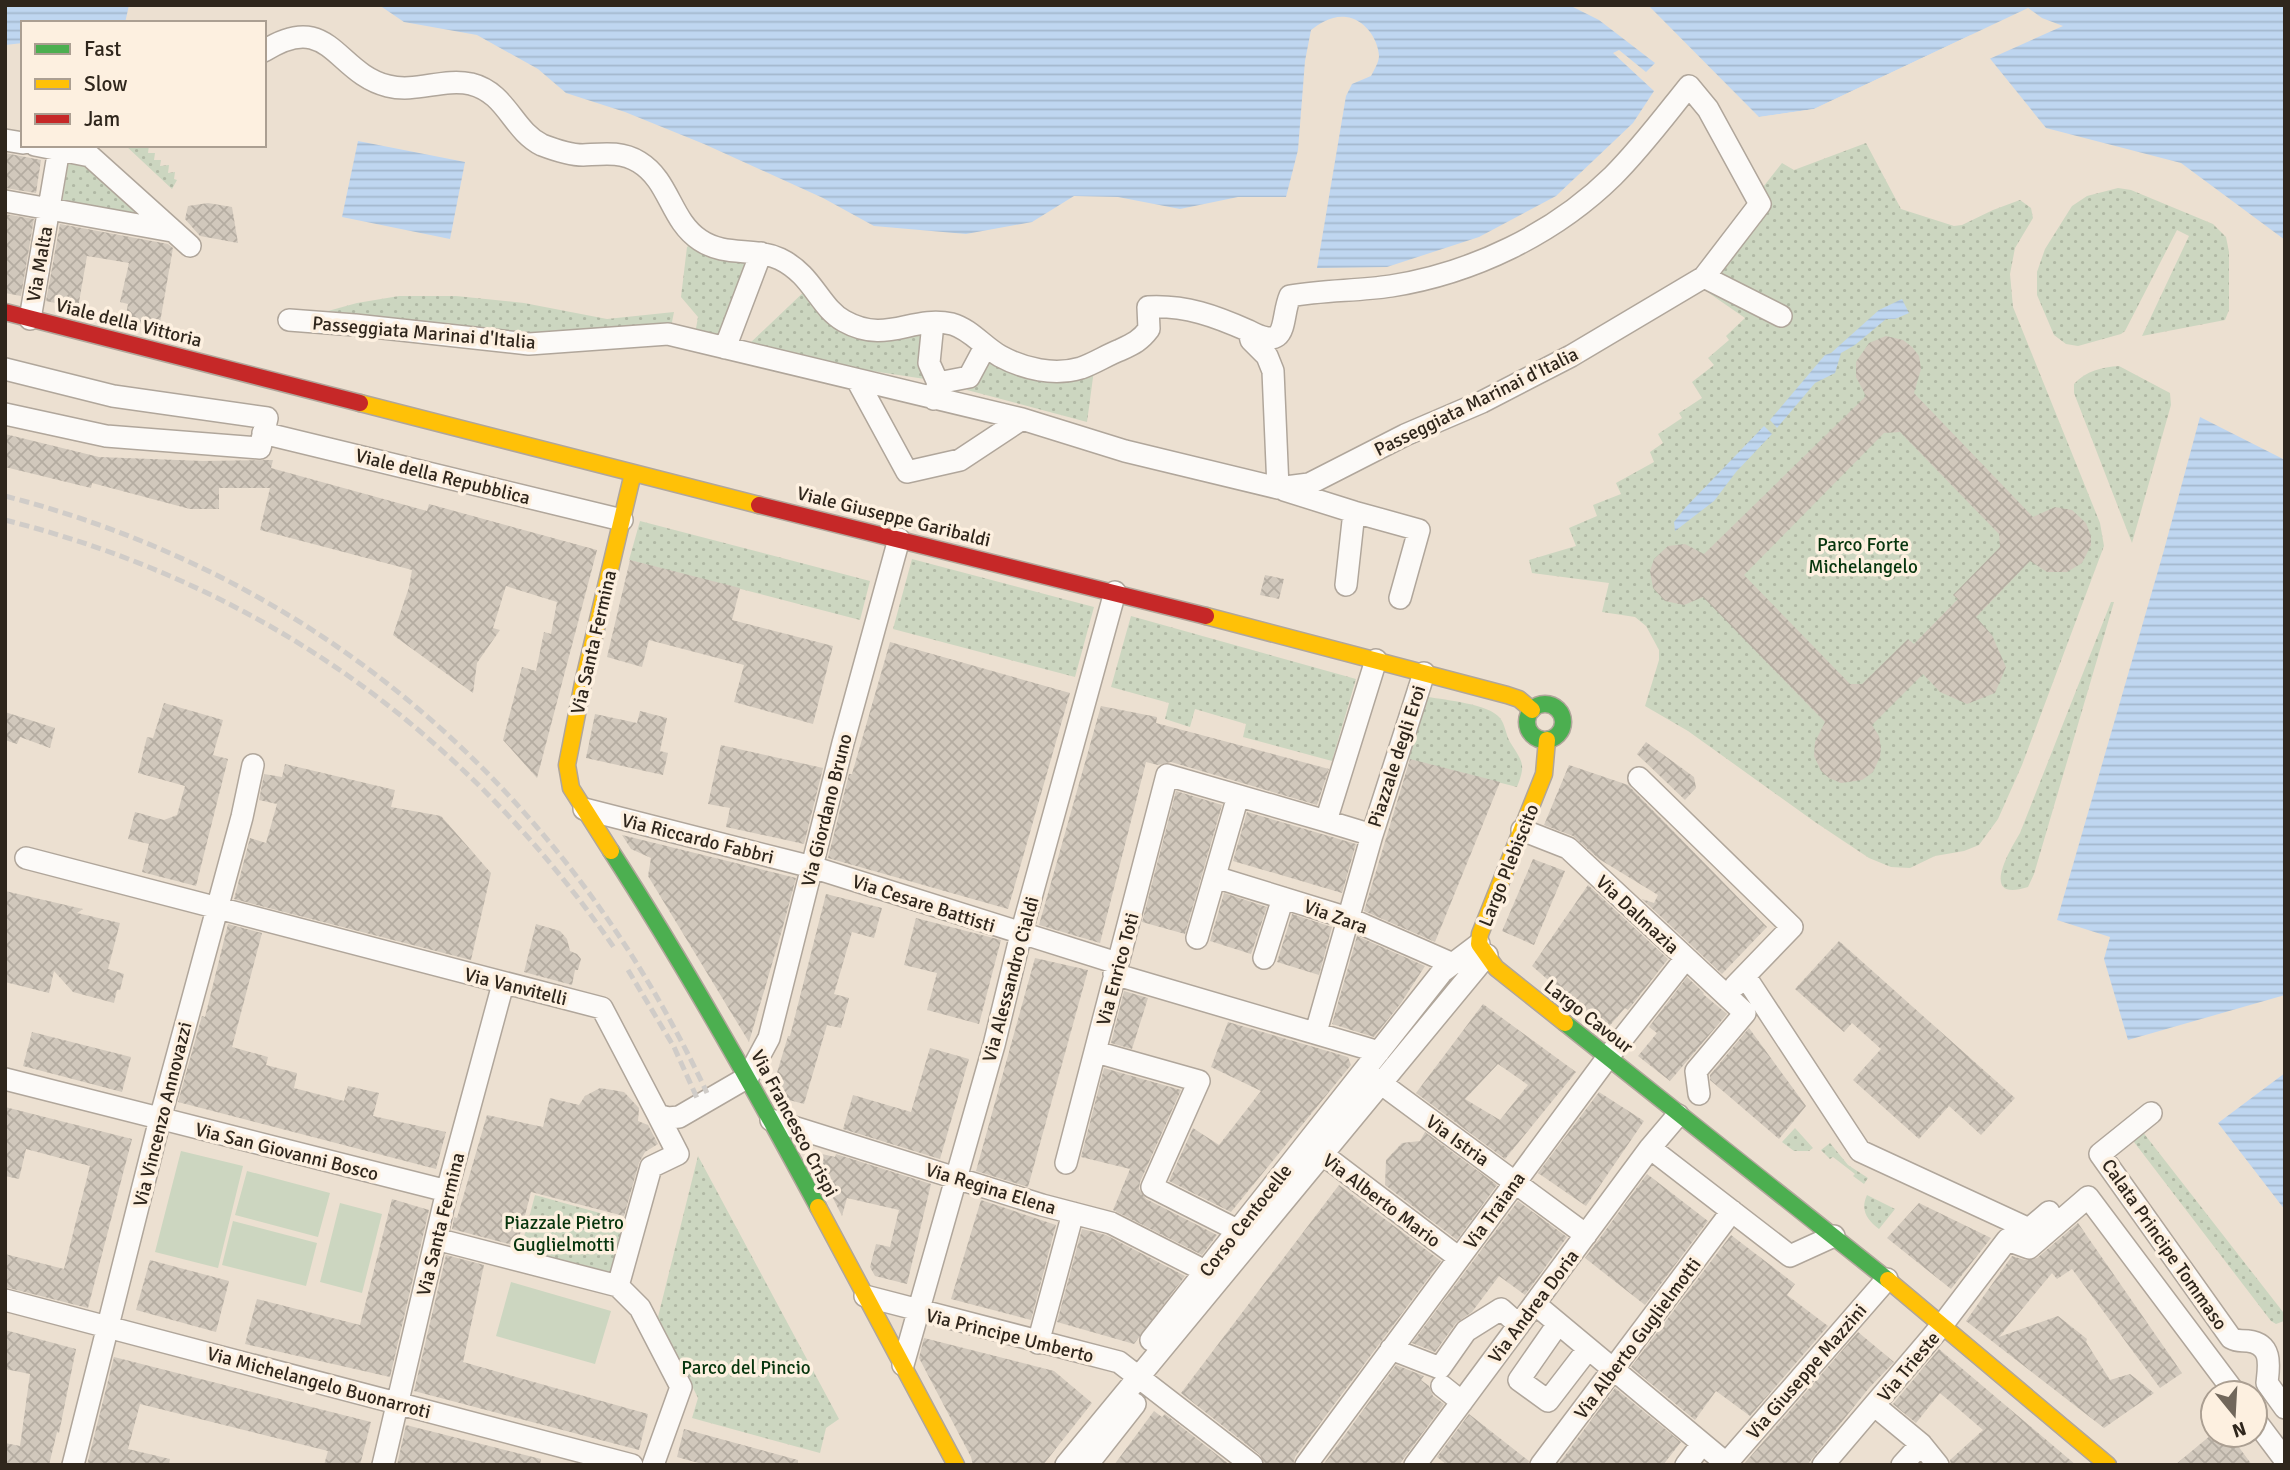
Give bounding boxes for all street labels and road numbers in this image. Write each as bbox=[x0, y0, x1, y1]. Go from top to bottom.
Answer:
street label: Via Malta bbox=[22, 224, 58, 304]
street label: Viale della Vittoria bbox=[53, 293, 205, 353]
street label: Passeggiata Marinai d'Italia bbox=[311, 311, 537, 355]
street label: Passeggiata Marinai d'Italia bbox=[1370, 342, 1582, 462]
street label: Viale della Repubblica bbox=[353, 444, 533, 510]
street label: Viale Giuseppe Garibaldi bbox=[794, 481, 993, 553]
street label: Via Santa Fermina bbox=[566, 568, 622, 717]
street label: Piazzale degli Eroi bbox=[1363, 682, 1431, 830]
street label: Via Giordano Bruno bbox=[796, 731, 858, 889]
street label: Largo Plebiscito bbox=[1473, 801, 1544, 930]
street label: Via Riccardo Fabbri bbox=[619, 808, 776, 870]
street label: Via Cesare Battisti bbox=[849, 870, 998, 938]
street label: Via Dalmazia bbox=[1591, 870, 1684, 959]
street label: Via Alessandro Cialdi bbox=[977, 894, 1045, 1065]
street label: Via Zara bbox=[1300, 894, 1371, 940]
street label: Via Enrico Toti bbox=[1091, 910, 1145, 1028]
street label: Via Vanvitelli bbox=[462, 963, 570, 1011]
street label: Largo Cavour bbox=[1539, 975, 1638, 1059]
street label: Via Vincenzo Annovazzi bbox=[128, 1019, 198, 1209]
street label: Via Francesco Crispi bbox=[745, 1046, 843, 1201]
street label: Via Istria bbox=[1421, 1110, 1494, 1172]
street label: Via San Giovanni Bosco bbox=[192, 1118, 381, 1186]
street label: Via Alberto Mario bbox=[1318, 1149, 1445, 1253]
street label: Via Santa Fermina bbox=[412, 1150, 470, 1298]
street label: Calata Principe Tommaso bbox=[2096, 1154, 2232, 1335]
street label: Via Regina Elena bbox=[922, 1158, 1059, 1220]
street label: Corso Centocelle bbox=[1194, 1159, 1297, 1282]
street label: Via Traiana bbox=[1459, 1167, 1531, 1254]
street label: Via Andrea Doria bbox=[1483, 1245, 1584, 1368]
street label: Via Alberto Guglielmotti bbox=[1569, 1253, 1706, 1424]
street label: Via Giuseppe Mazzini bbox=[1741, 1299, 1872, 1444]
street label: Via Principe Umberto bbox=[923, 1303, 1096, 1368]
street label: Via Trieste bbox=[1872, 1327, 1945, 1407]
street label: Via Michelangelo Buonarroti bbox=[204, 1342, 433, 1424]

